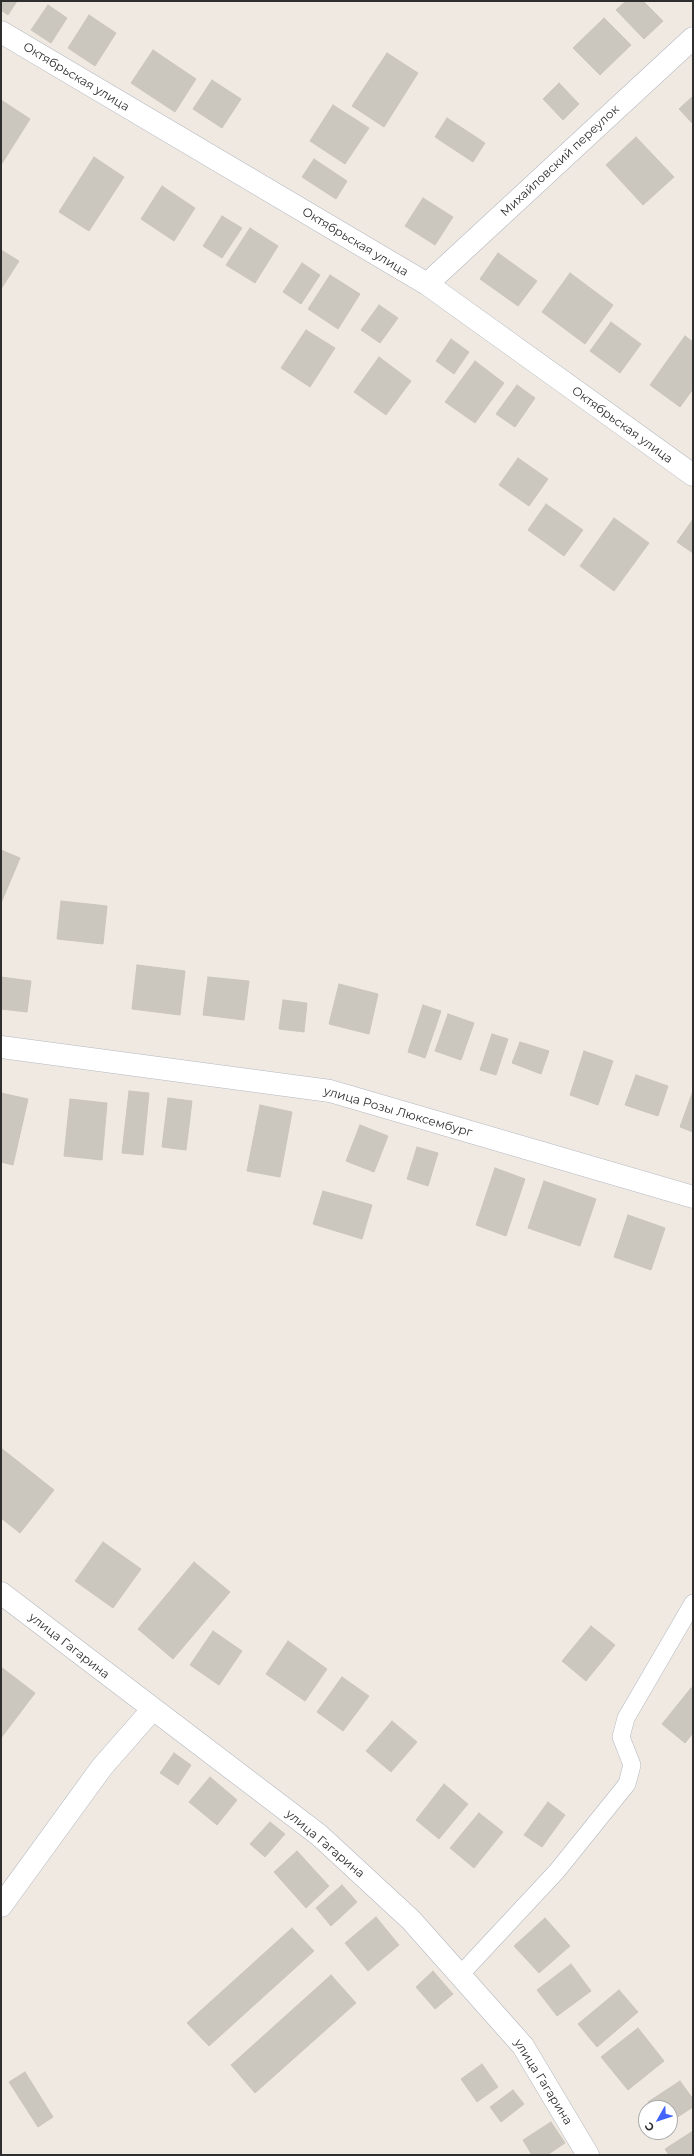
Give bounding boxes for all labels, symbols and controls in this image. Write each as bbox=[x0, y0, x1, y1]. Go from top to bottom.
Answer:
street label: Октябрьская улица bbox=[20, 40, 132, 114]
street label: Михайловский переулок bbox=[498, 102, 622, 220]
street label: Октябрьская улица bbox=[299, 205, 411, 279]
street label: Октябрьская улица bbox=[569, 384, 675, 466]
street label: улица Розы Люксембург bbox=[322, 1084, 474, 1140]
street label: улица Гагарина bbox=[26, 1610, 112, 1682]
street label: улица Гагарина bbox=[283, 1807, 367, 1881]
street label: улица Гагарина bbox=[511, 2036, 575, 2128]
north arrow bbox=[638, 2100, 678, 2140]
text: С bbox=[641, 2119, 657, 2134]

